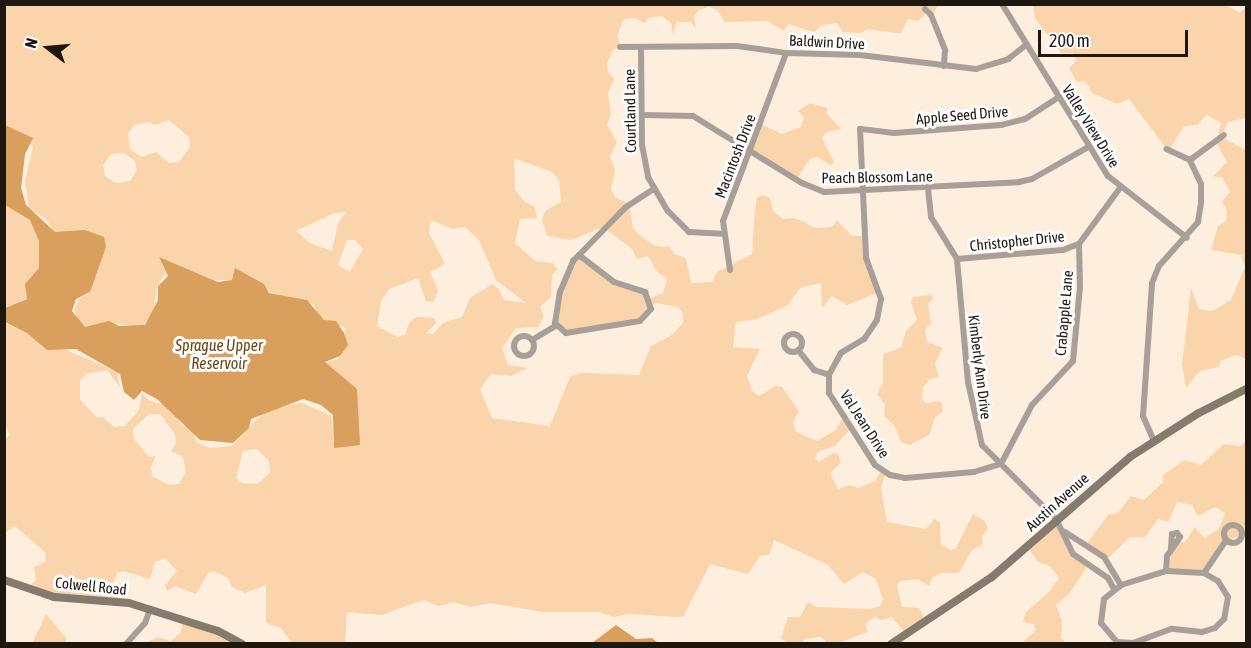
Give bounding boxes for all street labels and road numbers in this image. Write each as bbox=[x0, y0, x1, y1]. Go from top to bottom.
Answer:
street label: Baldwin Drive bbox=[789, 31, 865, 53]
street label: Courtland Lane bbox=[620, 69, 640, 153]
street label: Valley View Drive bbox=[1058, 81, 1124, 171]
street label: Apple Seed Drive bbox=[915, 102, 1009, 128]
street label: Macintosh Drive bbox=[711, 112, 759, 200]
street label: Peach Blossom Lane bbox=[821, 167, 933, 187]
street label: Christopher Drive bbox=[969, 227, 1065, 255]
street label: Crabapple Lane bbox=[1051, 270, 1077, 356]
street label: Kimberly Ann Drive bbox=[965, 314, 995, 420]
street label: Val Jean Drive bbox=[837, 387, 893, 461]
street label: Austin Avenue bbox=[1022, 469, 1092, 535]
street label: Colwell Road bbox=[54, 573, 128, 599]

